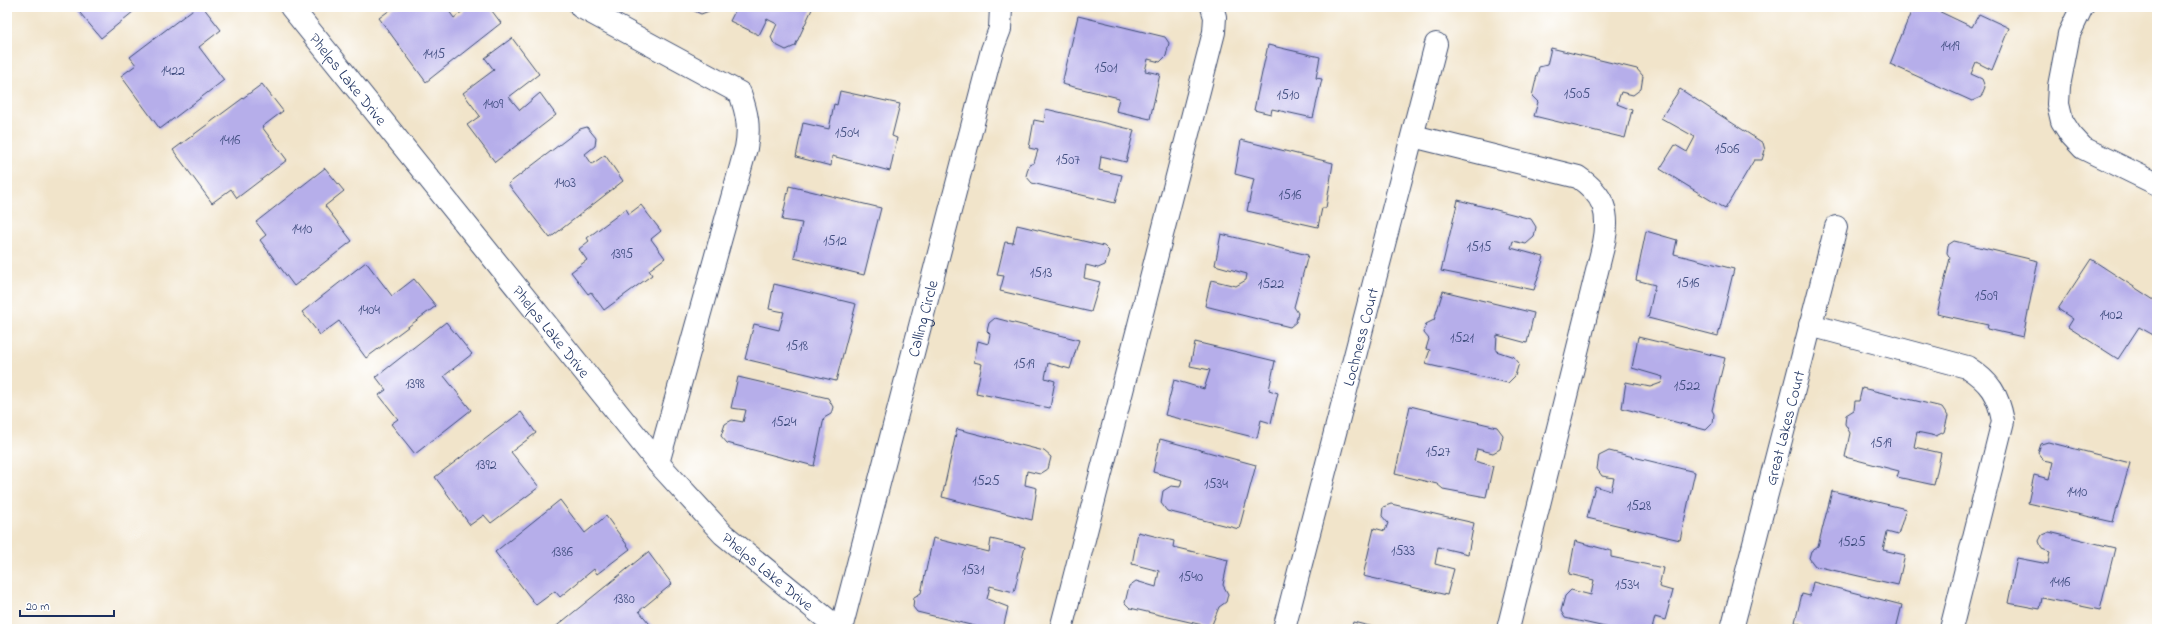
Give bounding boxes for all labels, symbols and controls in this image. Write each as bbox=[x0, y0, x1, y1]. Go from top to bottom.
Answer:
street label: Phelps Lake Drive bbox=[302, 28, 392, 132]
house number: 1419 bbox=[1941, 36, 1960, 57]
house number: 1415 bbox=[423, 44, 445, 65]
house number: 1501 bbox=[1095, 58, 1118, 79]
house number: 1422 bbox=[161, 61, 185, 82]
house number: 1505 bbox=[1564, 84, 1590, 105]
house number: 1510 bbox=[1277, 85, 1299, 106]
house number: 1409 bbox=[483, 94, 504, 115]
house number: 1504 bbox=[835, 123, 859, 144]
house number: 1416 bbox=[220, 130, 240, 151]
house number: 1506 bbox=[1715, 139, 1739, 160]
house number: 1507 bbox=[1056, 150, 1080, 171]
house number: 1403 bbox=[554, 173, 576, 194]
house number: 1516 bbox=[1278, 185, 1302, 206]
house number: 1410 bbox=[292, 219, 312, 240]
house number: 1512 bbox=[823, 231, 847, 252]
house number: 1515 bbox=[1467, 237, 1491, 258]
house number: 1395 bbox=[611, 244, 633, 265]
house number: 1513 bbox=[1030, 263, 1053, 284]
house number: 1516 bbox=[1676, 273, 1700, 294]
house number: 1522 bbox=[1258, 274, 1284, 295]
street label: Calling Circle bbox=[902, 277, 946, 360]
street label: Phelps Lake Drive bbox=[506, 281, 596, 384]
street label: Lochness Court bbox=[1338, 285, 1386, 389]
house number: 1509 bbox=[1975, 286, 1998, 307]
house number: 1404 bbox=[358, 300, 380, 321]
house number: 1402 bbox=[2099, 305, 2123, 326]
house number: 1521 bbox=[1450, 328, 1474, 349]
house number: 1518 bbox=[786, 336, 808, 357]
house number: 1519 bbox=[1013, 354, 1035, 375]
street label: Great Lakes Court bbox=[1760, 368, 1813, 488]
house number: 1398 bbox=[405, 374, 425, 395]
house number: 1522 bbox=[1674, 376, 1700, 397]
house number: 1524 bbox=[771, 412, 797, 433]
house number: 1519 bbox=[1870, 433, 1892, 454]
house number: 1527 bbox=[1425, 442, 1451, 463]
house number: 1392 bbox=[475, 455, 497, 476]
house number: 1525 bbox=[972, 471, 1000, 492]
house number: 1534 bbox=[1204, 474, 1228, 495]
house number: 1410 bbox=[2067, 482, 2087, 503]
house number: 1528 bbox=[1627, 496, 1651, 517]
street label: Phelps Lake Drive bbox=[716, 528, 819, 618]
house number: 1525 bbox=[1838, 532, 1866, 553]
house number: 1533 bbox=[1391, 541, 1415, 562]
house number: 1386 bbox=[551, 542, 573, 563]
house number: 1531 bbox=[962, 560, 985, 581]
house number: 1540 bbox=[1179, 567, 1203, 588]
house number: 1416 bbox=[2050, 572, 2070, 593]
house number: 1534 bbox=[1615, 575, 1639, 596]
house number: 1380 bbox=[613, 589, 635, 610]
scale bar bbox=[20, 592, 114, 618]
text: 20 m bbox=[26, 598, 49, 616]

